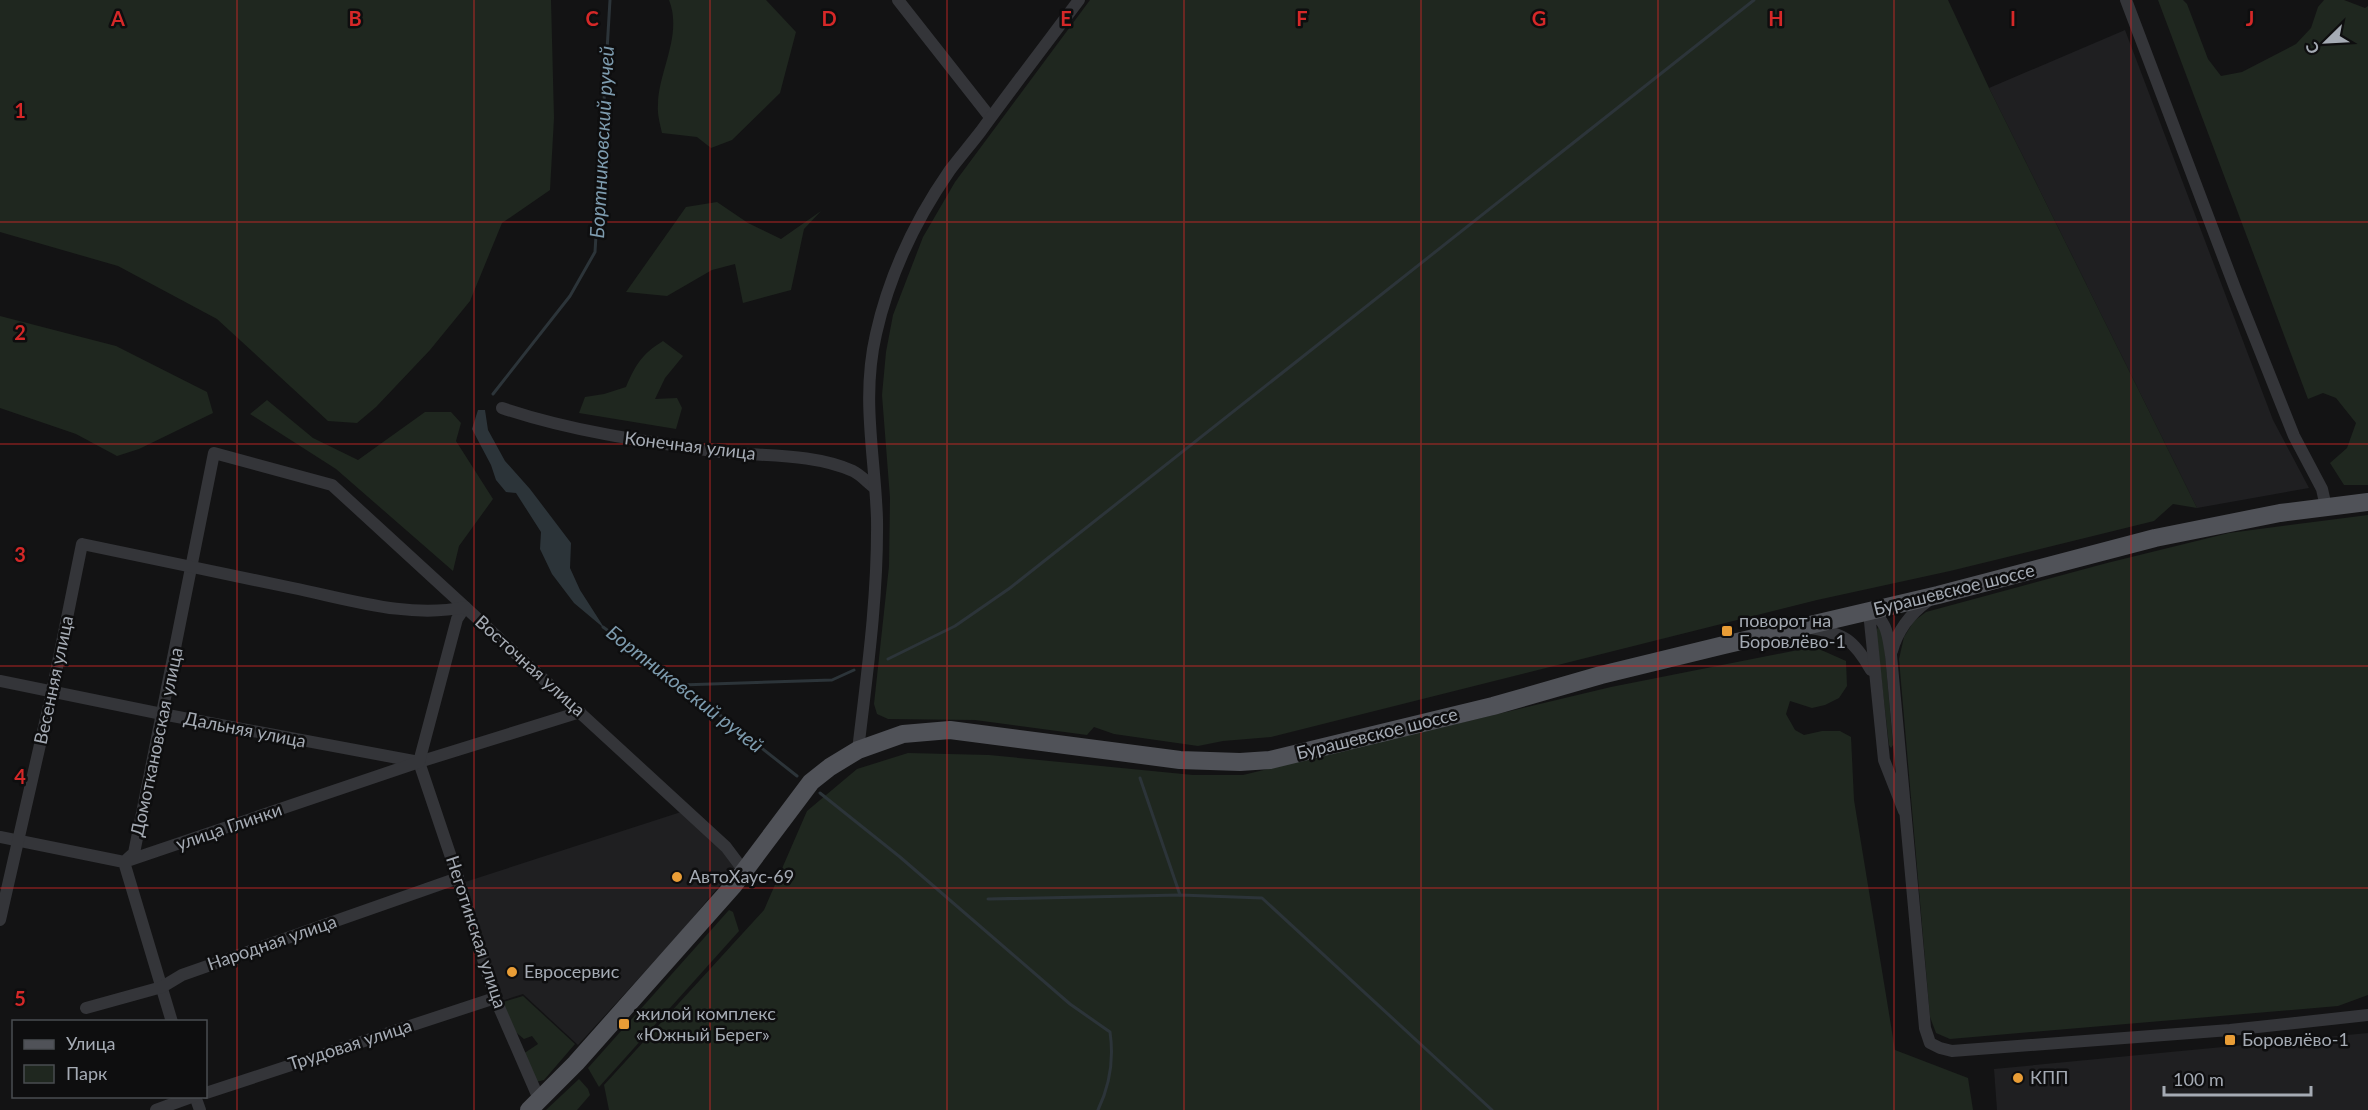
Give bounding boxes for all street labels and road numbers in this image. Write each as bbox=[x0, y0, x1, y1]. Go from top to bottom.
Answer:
street label: Конечная улица bbox=[623, 426, 757, 464]
street label: Бурашевское шоссе bbox=[1871, 558, 2037, 620]
street label: Восточная улица bbox=[471, 610, 590, 720]
street label: Весенняя улица bbox=[29, 614, 77, 746]
street label: Домоткановская улица bbox=[125, 645, 187, 838]
street label: Бурашевское шоссе bbox=[1294, 702, 1460, 764]
street label: Дальняя улица bbox=[182, 706, 308, 752]
street label: улица Глинки bbox=[173, 798, 285, 854]
street label: Неготинская улица bbox=[442, 853, 512, 1011]
street label: Народная улица bbox=[204, 910, 339, 974]
street label: Трудовая улица bbox=[285, 1014, 414, 1074]

